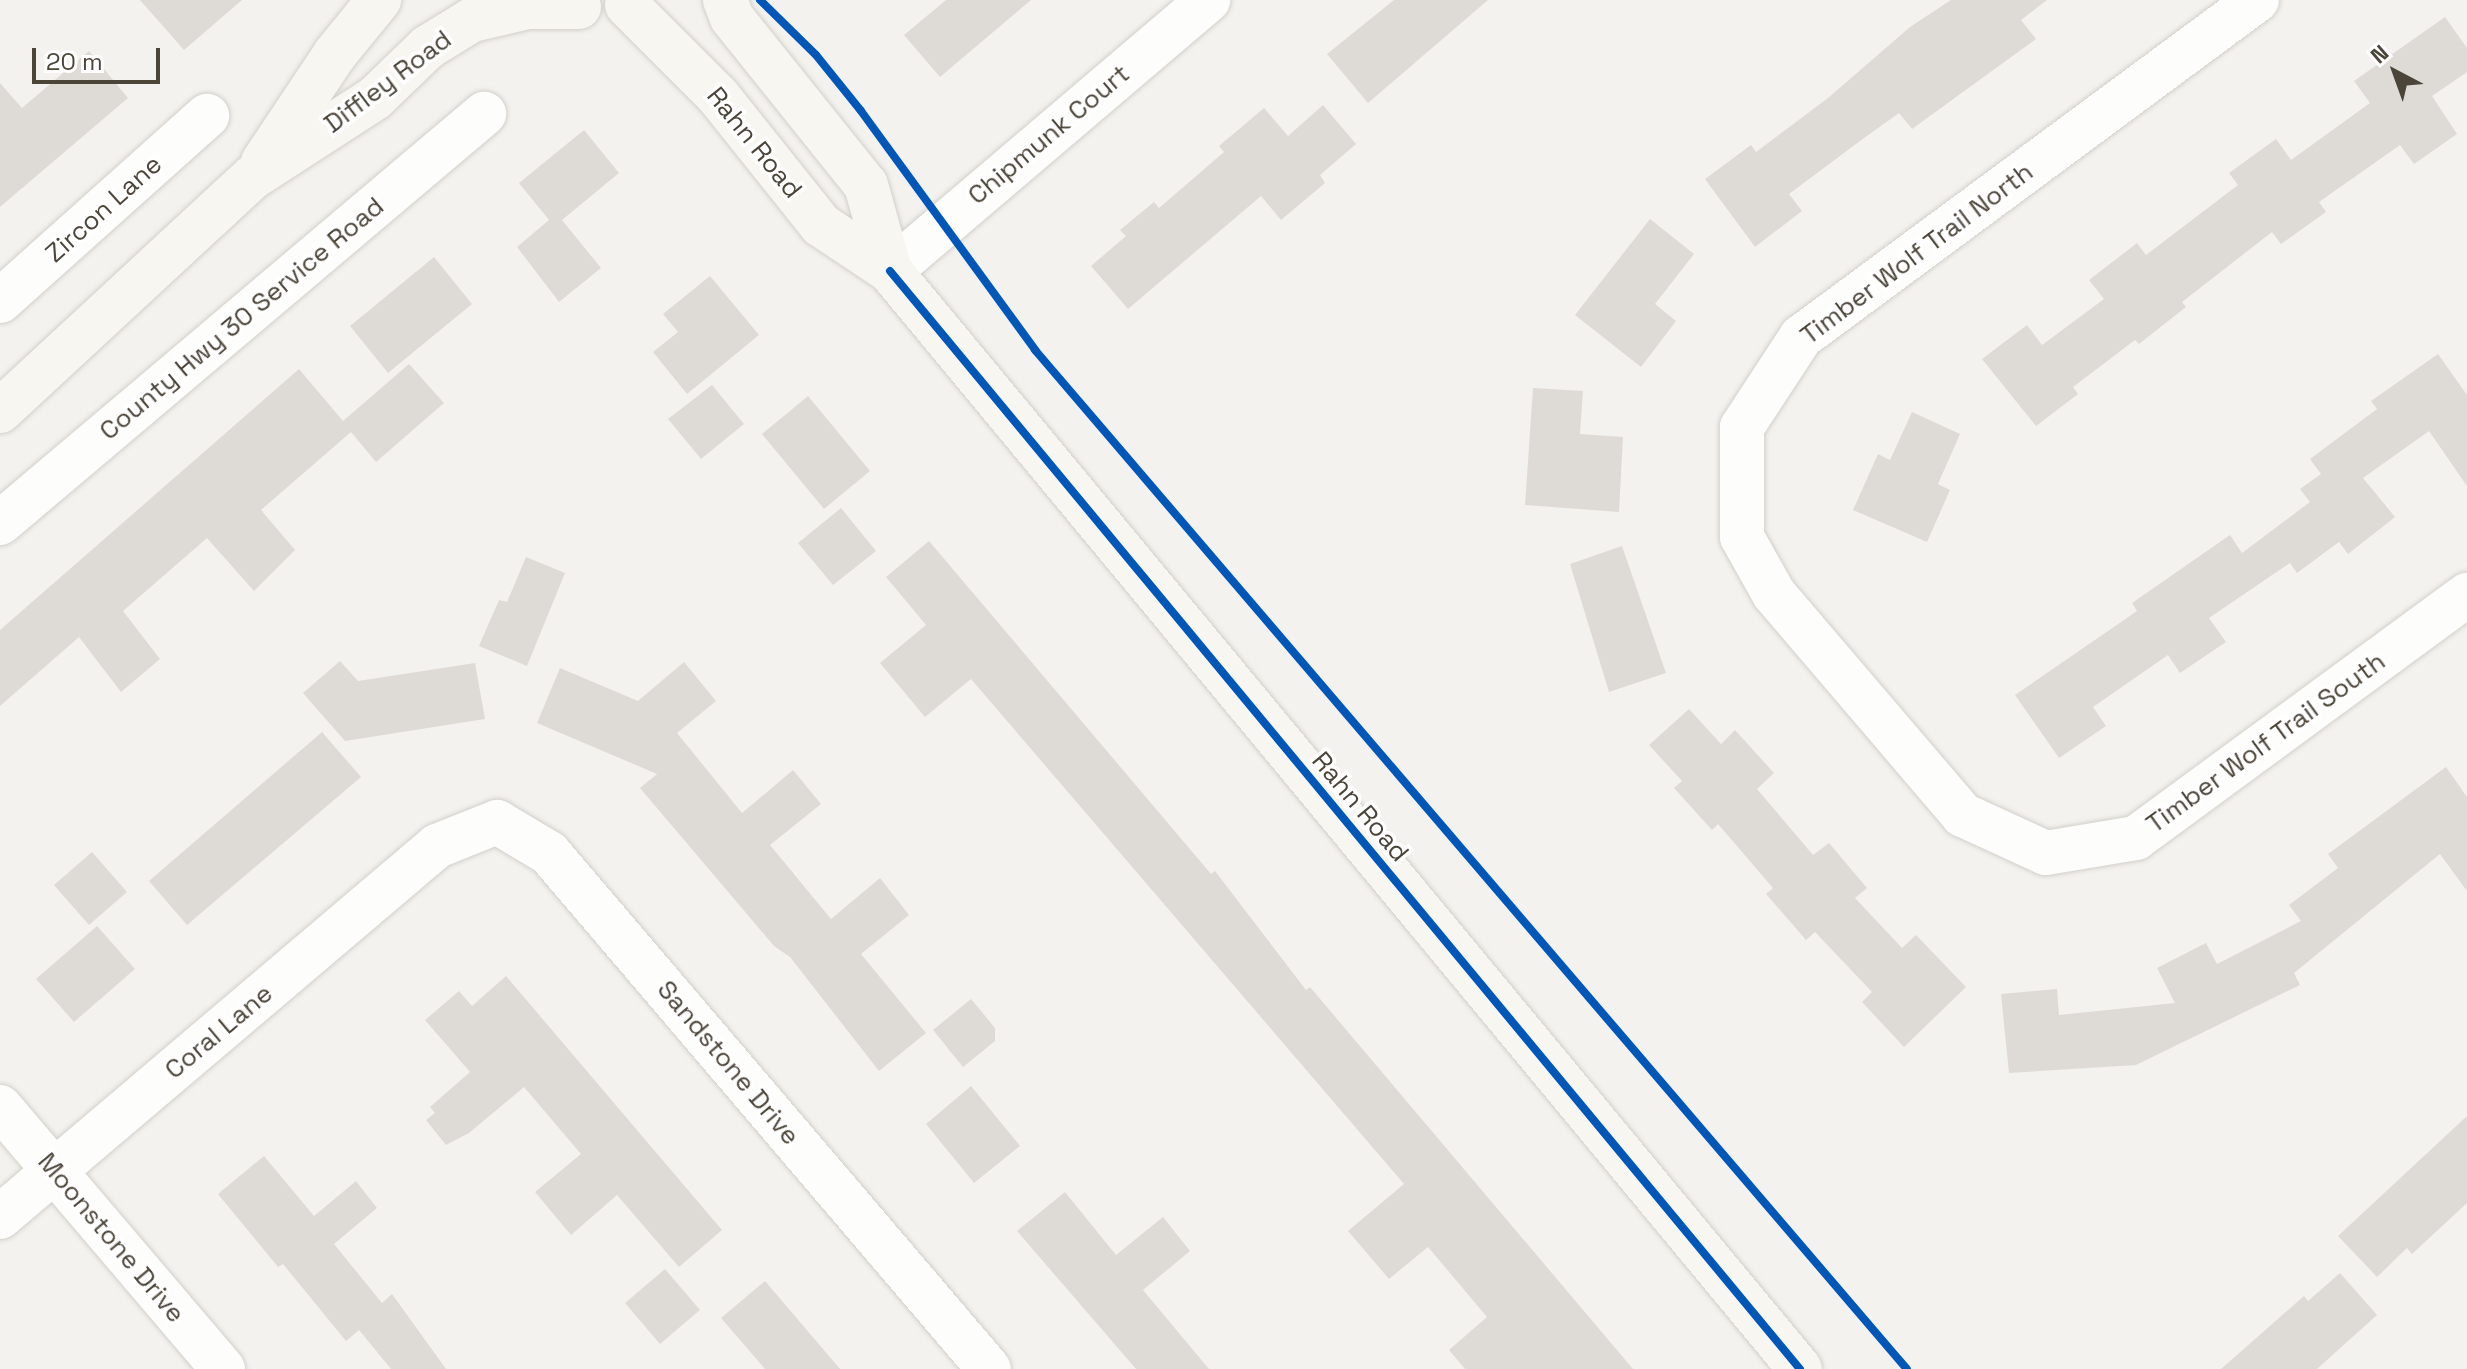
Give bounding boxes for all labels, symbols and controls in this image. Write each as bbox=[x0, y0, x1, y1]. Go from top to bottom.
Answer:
street label: Diffley Road bbox=[318, 24, 458, 140]
scale bar bbox=[36, 32, 164, 82]
north arrow bbox=[2355, 32, 2435, 112]
text: N bbox=[2365, 38, 2394, 69]
text: 20 m bbox=[46, 46, 103, 77]
street label: Chipmunk Court bbox=[962, 58, 1136, 212]
street label: Rahn Road bbox=[700, 81, 808, 205]
street label: Zircon Lane bbox=[40, 149, 168, 269]
street label: Timber Wolf Trail North bbox=[1794, 156, 2040, 352]
street label: County Hwy 30 Service Road bbox=[94, 191, 390, 447]
street label: Timber Wolf Trail South bbox=[2140, 646, 2392, 840]
street label: Rahn Road bbox=[1305, 746, 1415, 868]
street label: Sandstone Drive bbox=[650, 975, 806, 1151]
street label: Coral Lane bbox=[159, 978, 279, 1086]
street label: Moonstone Drive bbox=[31, 1147, 191, 1329]

